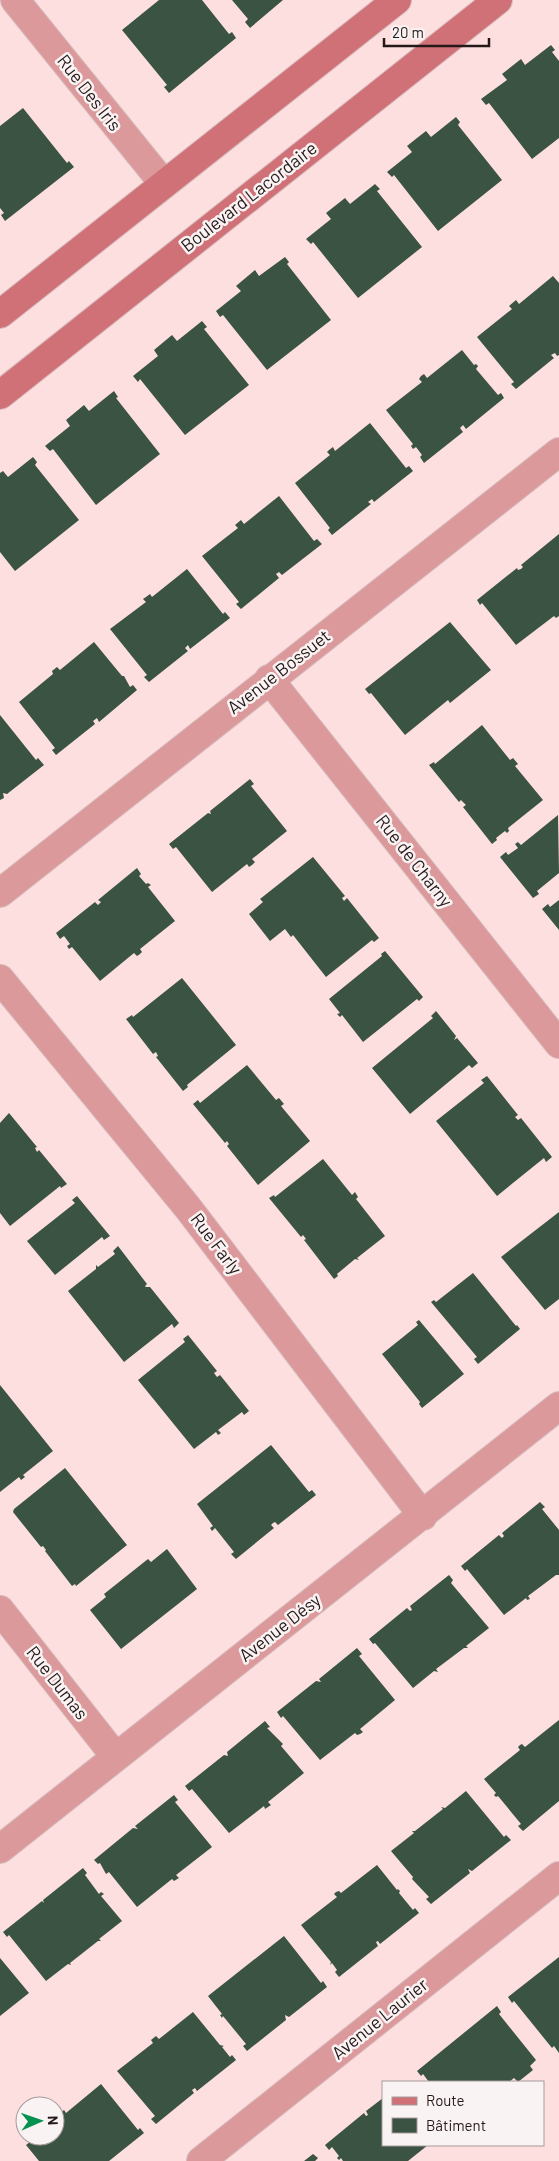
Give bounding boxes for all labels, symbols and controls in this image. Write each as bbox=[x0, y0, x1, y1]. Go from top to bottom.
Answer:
scale bar bbox=[384, 15, 489, 47]
text: 20 m bbox=[392, 23, 424, 41]
street label: Rue Des Iris bbox=[53, 50, 127, 135]
street label: Boulevard Lacordaire bbox=[176, 136, 321, 256]
street label: Avenue Bossuet bbox=[223, 624, 334, 718]
street label: Rue de Charny bbox=[372, 810, 458, 911]
street label: Rue Farly bbox=[186, 1208, 247, 1279]
street label: Avenue Désy bbox=[234, 1588, 325, 1666]
street label: Rue Dumas bbox=[22, 1641, 93, 1723]
street label: Avenue Laurier bbox=[327, 1973, 432, 2064]
legend bbox=[382, 2081, 544, 2146]
text: Route bbox=[426, 2091, 465, 2109]
north arrow bbox=[15, 2096, 65, 2146]
text: N bbox=[45, 2116, 62, 2125]
text: Bâtiment bbox=[426, 2116, 486, 2134]

